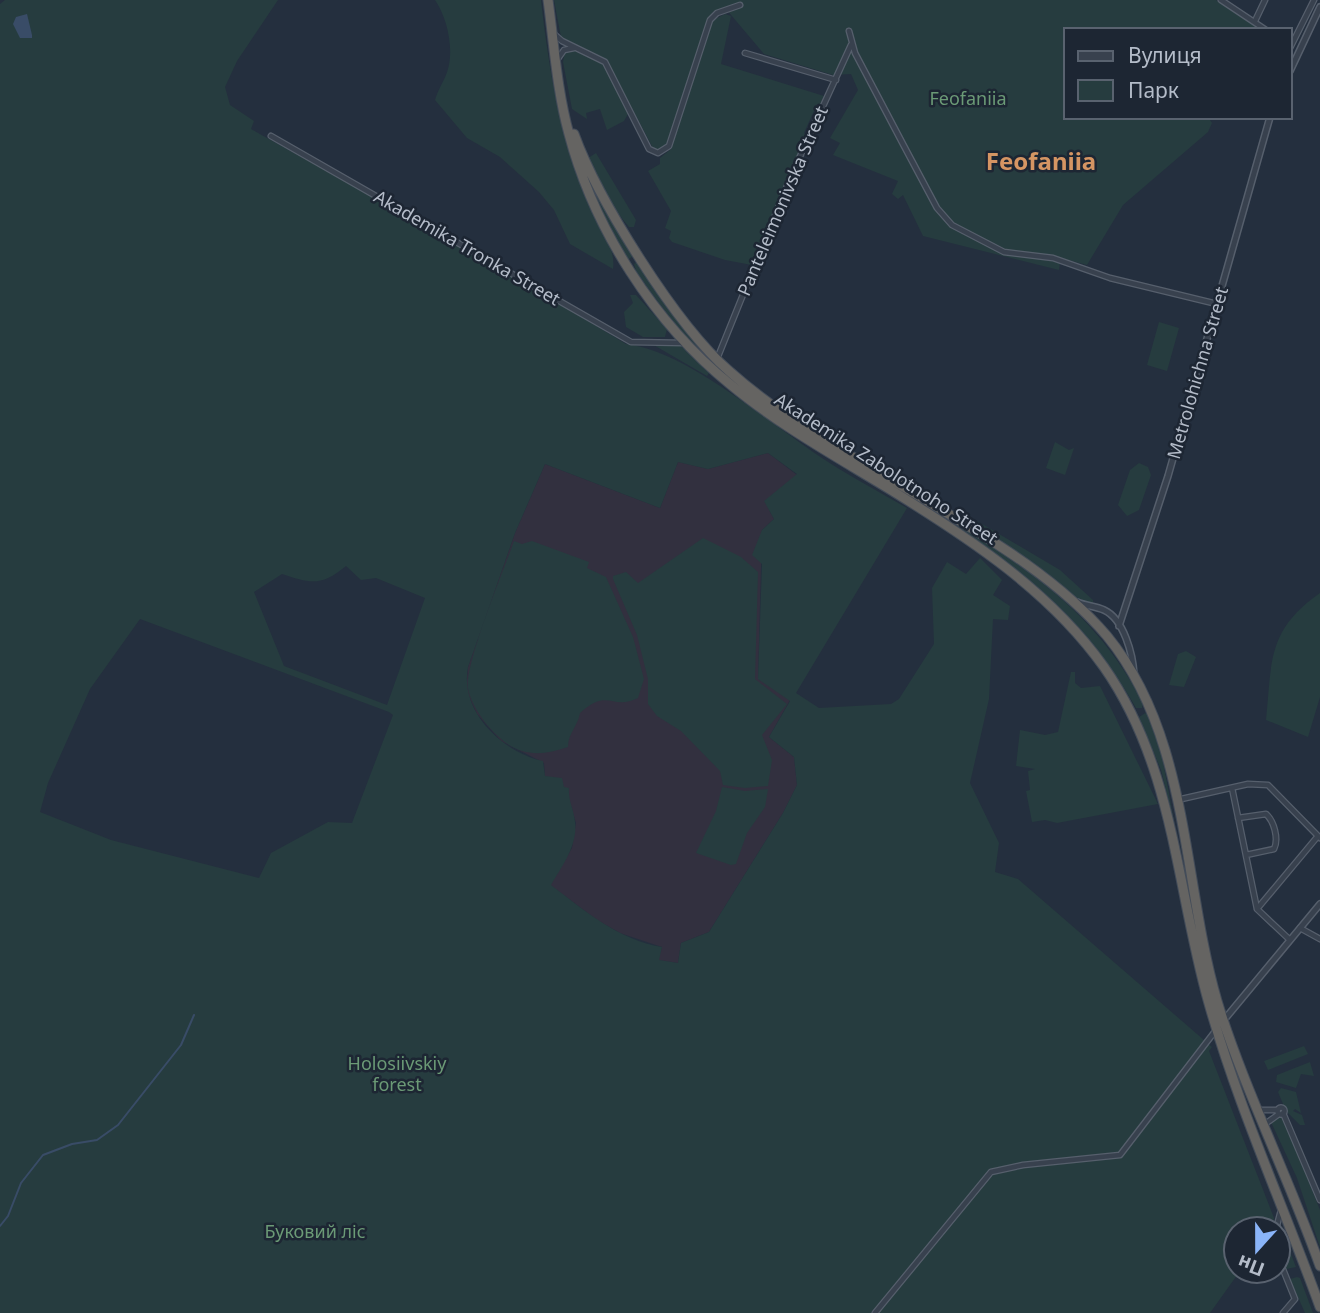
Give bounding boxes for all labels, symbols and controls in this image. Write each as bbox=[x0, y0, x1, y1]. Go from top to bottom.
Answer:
legend bbox=[1064, 28, 1292, 119]
text: Вулиця bbox=[1128, 41, 1202, 69]
text: Парк bbox=[1128, 76, 1179, 104]
park label: Feofaniia bbox=[929, 86, 1007, 110]
street label: Panteleimonivska Street bbox=[731, 102, 833, 299]
district label: Feofaniia bbox=[986, 144, 1096, 177]
street label: Akademika Tronka Street bbox=[370, 184, 565, 311]
street label: Metrolohichna Street bbox=[1161, 283, 1233, 462]
street label: Akademika Zabolotnoho Street bbox=[770, 387, 1003, 550]
park label: Holosiivskiy forest bbox=[348, 1051, 447, 1096]
north arrow bbox=[1222, 1215, 1292, 1285]
park label: Буковий ліс bbox=[264, 1219, 366, 1243]
text: Пн bbox=[1234, 1249, 1268, 1283]

